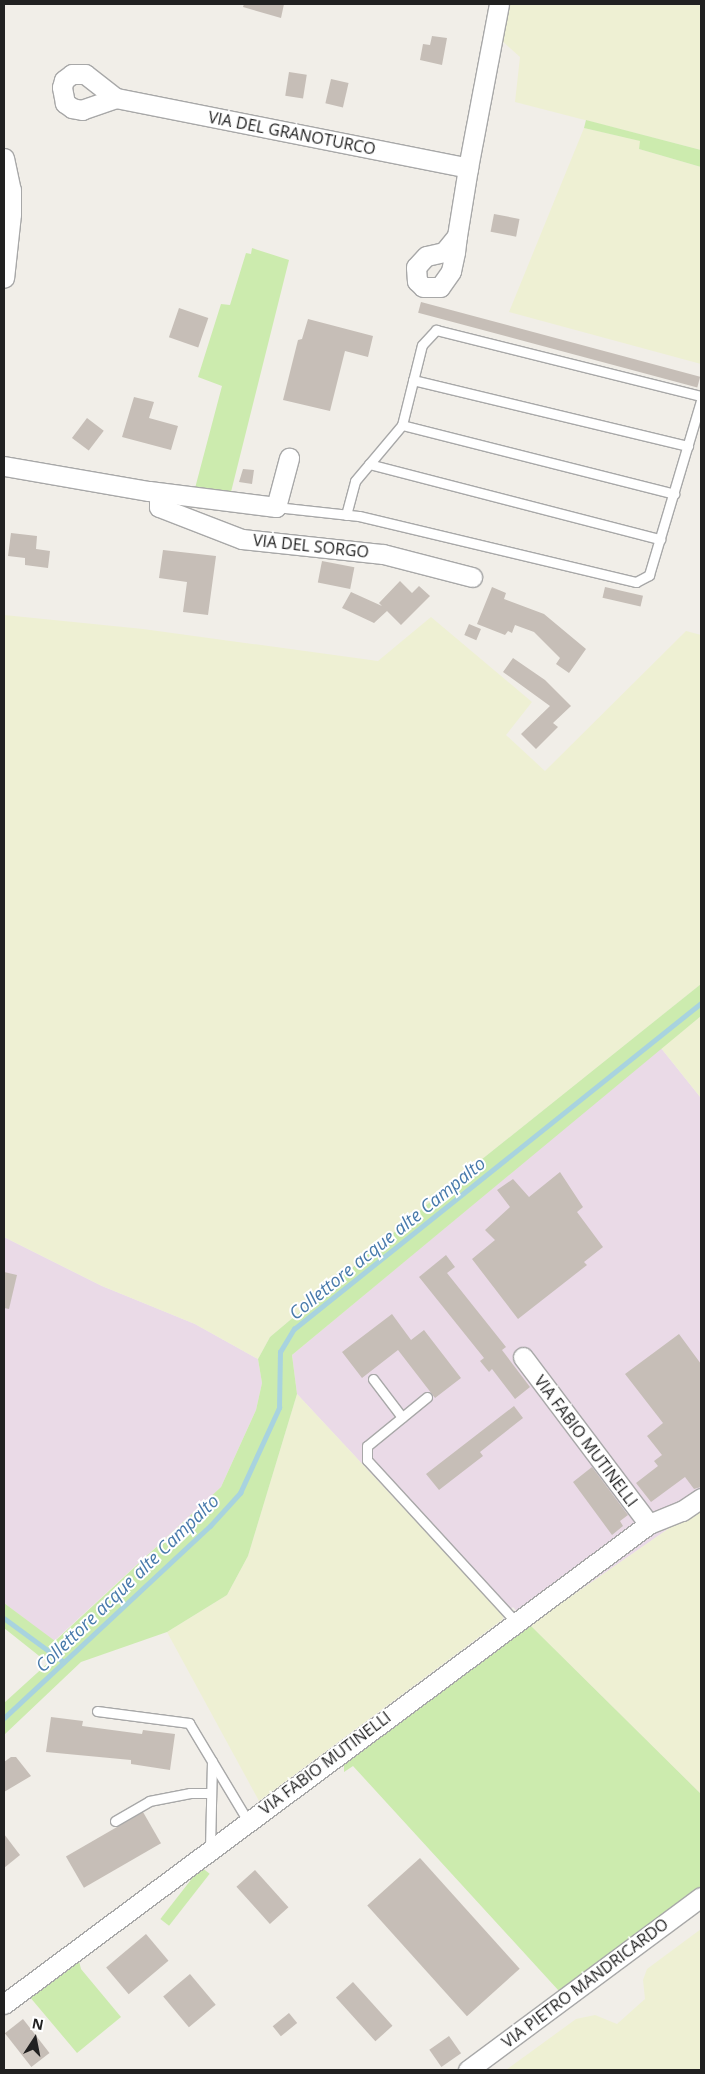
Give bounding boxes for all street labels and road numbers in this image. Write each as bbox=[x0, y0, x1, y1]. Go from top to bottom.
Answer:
street label: VIA DEL GRANOTURCO bbox=[207, 107, 377, 159]
street label: VIA DEL SORGO bbox=[252, 530, 370, 562]
street label: VIA FABIO MUTINELLI bbox=[530, 1372, 642, 1510]
street label: VIA FABIO MUTINELLI bbox=[256, 1707, 394, 1819]
street label: VIA PIETRO MANDRICARDO bbox=[498, 1914, 672, 2052]

